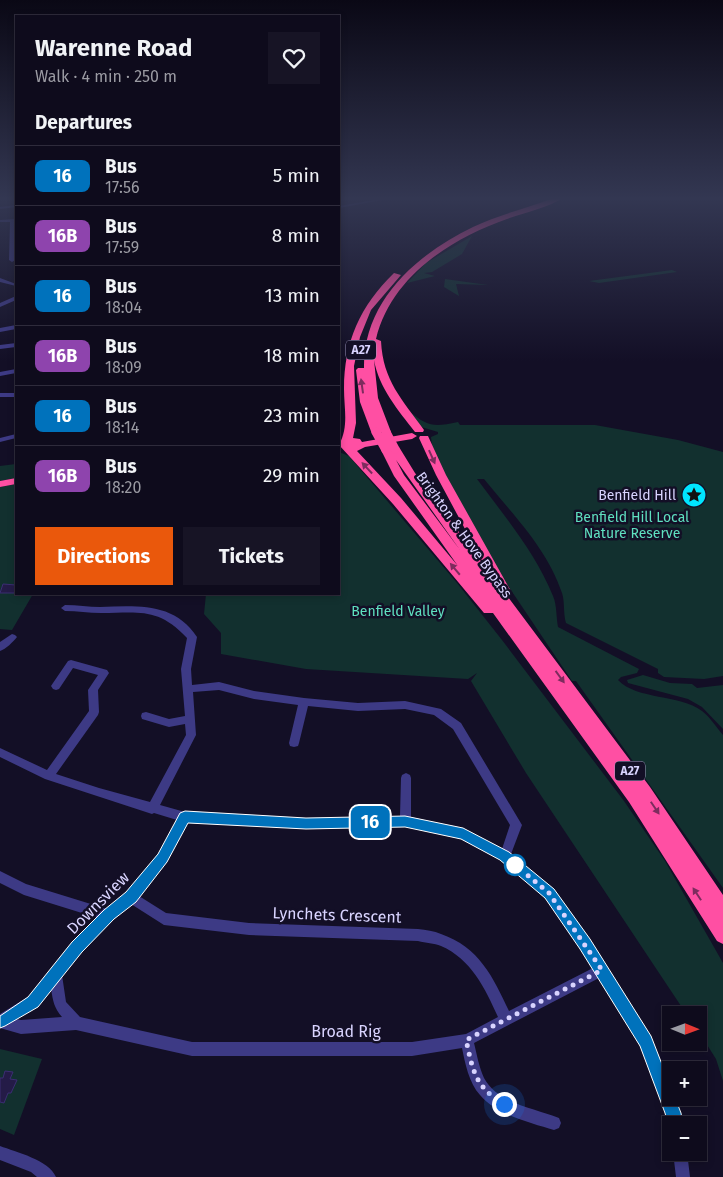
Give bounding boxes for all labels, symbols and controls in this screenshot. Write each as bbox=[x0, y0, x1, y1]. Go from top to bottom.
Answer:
button: heart bbox=[268, 32, 320, 84]
text: Warenne Road bbox=[35, 34, 192, 62]
text: Walk · 4 min · 250 m bbox=[35, 67, 177, 86]
text: Departures bbox=[35, 111, 132, 134]
text: Bus bbox=[105, 155, 137, 178]
text: 5 min bbox=[273, 164, 320, 187]
text: 16 bbox=[53, 165, 72, 187]
text: 17:56 bbox=[105, 178, 139, 197]
text: Bus bbox=[105, 215, 137, 238]
text: 8 min bbox=[272, 224, 320, 247]
text: 16B bbox=[48, 225, 77, 247]
text: 17:59 bbox=[105, 238, 139, 257]
text: Bus bbox=[105, 275, 137, 298]
text: 13 min bbox=[264, 284, 320, 307]
text: 16 bbox=[53, 285, 72, 307]
text: 18:04 bbox=[105, 298, 142, 317]
text: Bus bbox=[105, 335, 137, 358]
road number: A27 bbox=[346, 340, 376, 360]
text: 18 min bbox=[263, 344, 320, 367]
text: 16B bbox=[48, 345, 77, 367]
text: 18:09 bbox=[105, 358, 142, 377]
one-way arrow bbox=[358, 377, 366, 393]
text: Bus bbox=[105, 395, 137, 418]
text: 23 min bbox=[263, 404, 320, 427]
text: 16 bbox=[53, 405, 72, 427]
text: 18:14 bbox=[105, 418, 139, 437]
one-way arrow bbox=[429, 450, 437, 464]
text: Bus bbox=[105, 455, 137, 478]
one-way arrow bbox=[361, 462, 373, 474]
text: 29 min bbox=[263, 464, 320, 487]
text: 16B bbox=[48, 465, 77, 487]
street label: Brighton & Hove Bypass bbox=[412, 469, 516, 602]
text: 18:20 bbox=[105, 478, 141, 497]
place icon: Benfield Hill bbox=[681, 482, 707, 508]
place label: Benfield Hill bbox=[598, 487, 676, 504]
park label: Benfield Hill Local Nature Reserve bbox=[575, 509, 689, 542]
button: Directions bbox=[35, 527, 173, 585]
button: Tickets bbox=[183, 527, 320, 585]
one-way arrow bbox=[449, 563, 460, 576]
park label: Benfield Valley bbox=[351, 603, 445, 620]
one-way arrow bbox=[554, 670, 565, 683]
road number: A27 bbox=[615, 761, 645, 780]
one-way arrow bbox=[650, 801, 660, 815]
line badge: 16 bbox=[348, 806, 392, 838]
text: 16 bbox=[361, 811, 379, 833]
unlabelled marker bbox=[504, 854, 526, 876]
street label: Downsview bbox=[63, 868, 133, 938]
one-way arrow bbox=[692, 887, 701, 900]
street label: Lynchets Crescent bbox=[272, 903, 402, 927]
north arrow bbox=[662, 1006, 708, 1051]
map controls bbox=[662, 1006, 707, 1161]
street label: Broad Rig bbox=[311, 1022, 381, 1041]
button: + bbox=[662, 1061, 707, 1106]
your location bbox=[492, 1092, 517, 1117]
button: − bbox=[662, 1116, 707, 1161]

